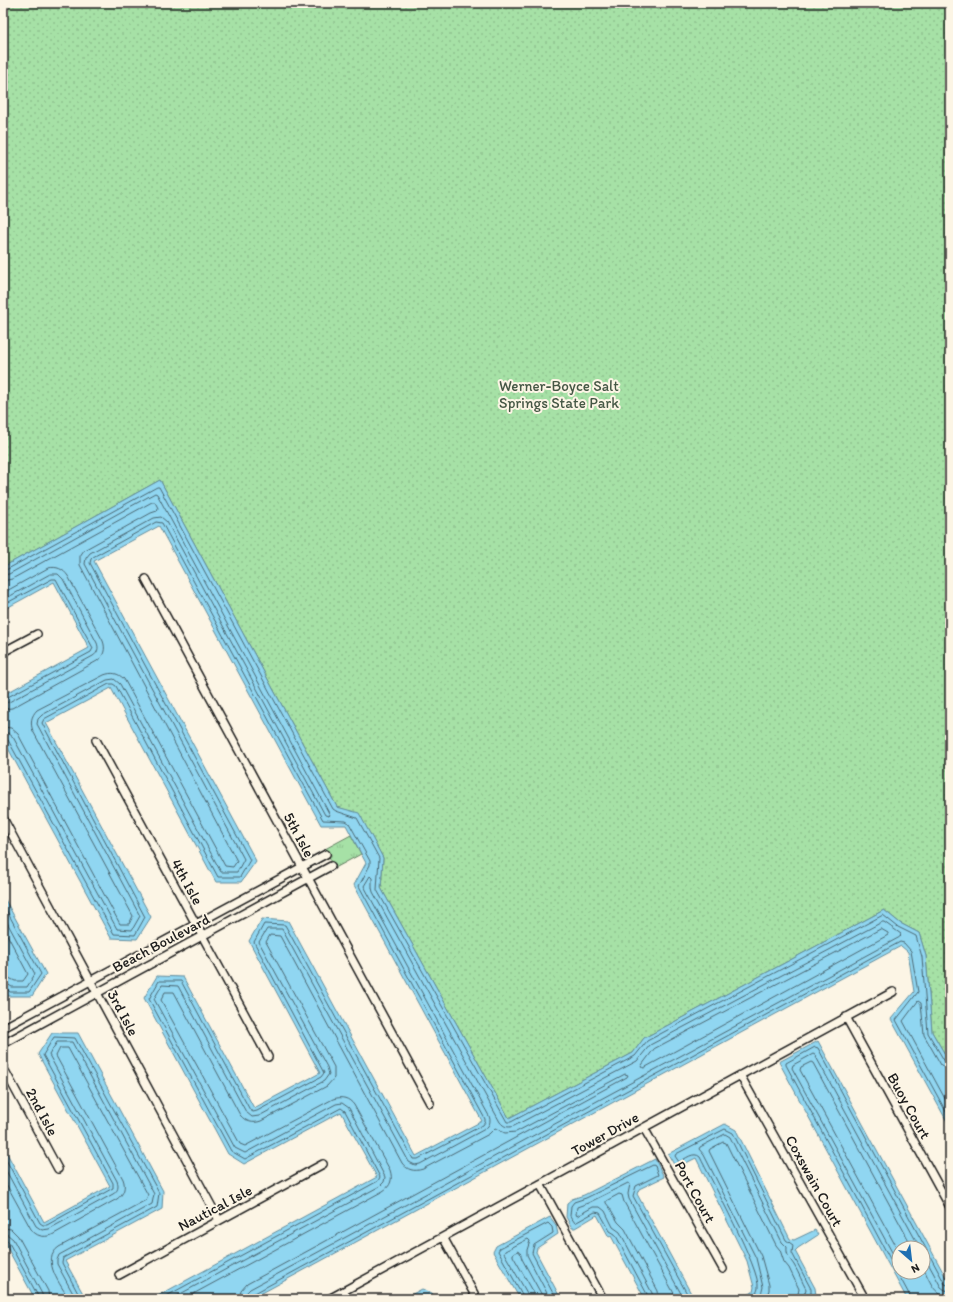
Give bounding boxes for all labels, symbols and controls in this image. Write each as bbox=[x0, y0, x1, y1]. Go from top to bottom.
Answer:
park label: Werner-Boyce Salt Springs State Park bbox=[499, 377, 619, 412]
street label: 5th Isle bbox=[280, 809, 318, 861]
street label: 4th Isle bbox=[167, 856, 207, 908]
street label: Beach Boulevard bbox=[109, 910, 213, 976]
street label: 3rd Isle bbox=[103, 987, 143, 1039]
street label: Buoy Court bbox=[883, 1070, 935, 1143]
street label: 2nd Isle bbox=[22, 1085, 62, 1139]
street label: Tower Drive bbox=[568, 1108, 642, 1160]
street label: Coxswain Court bbox=[782, 1132, 847, 1230]
street label: Port Court bbox=[671, 1158, 720, 1226]
street label: Nautical Isle bbox=[175, 1181, 255, 1235]
north arrow bbox=[891, 1240, 931, 1280]
text: N bbox=[909, 1261, 922, 1276]

